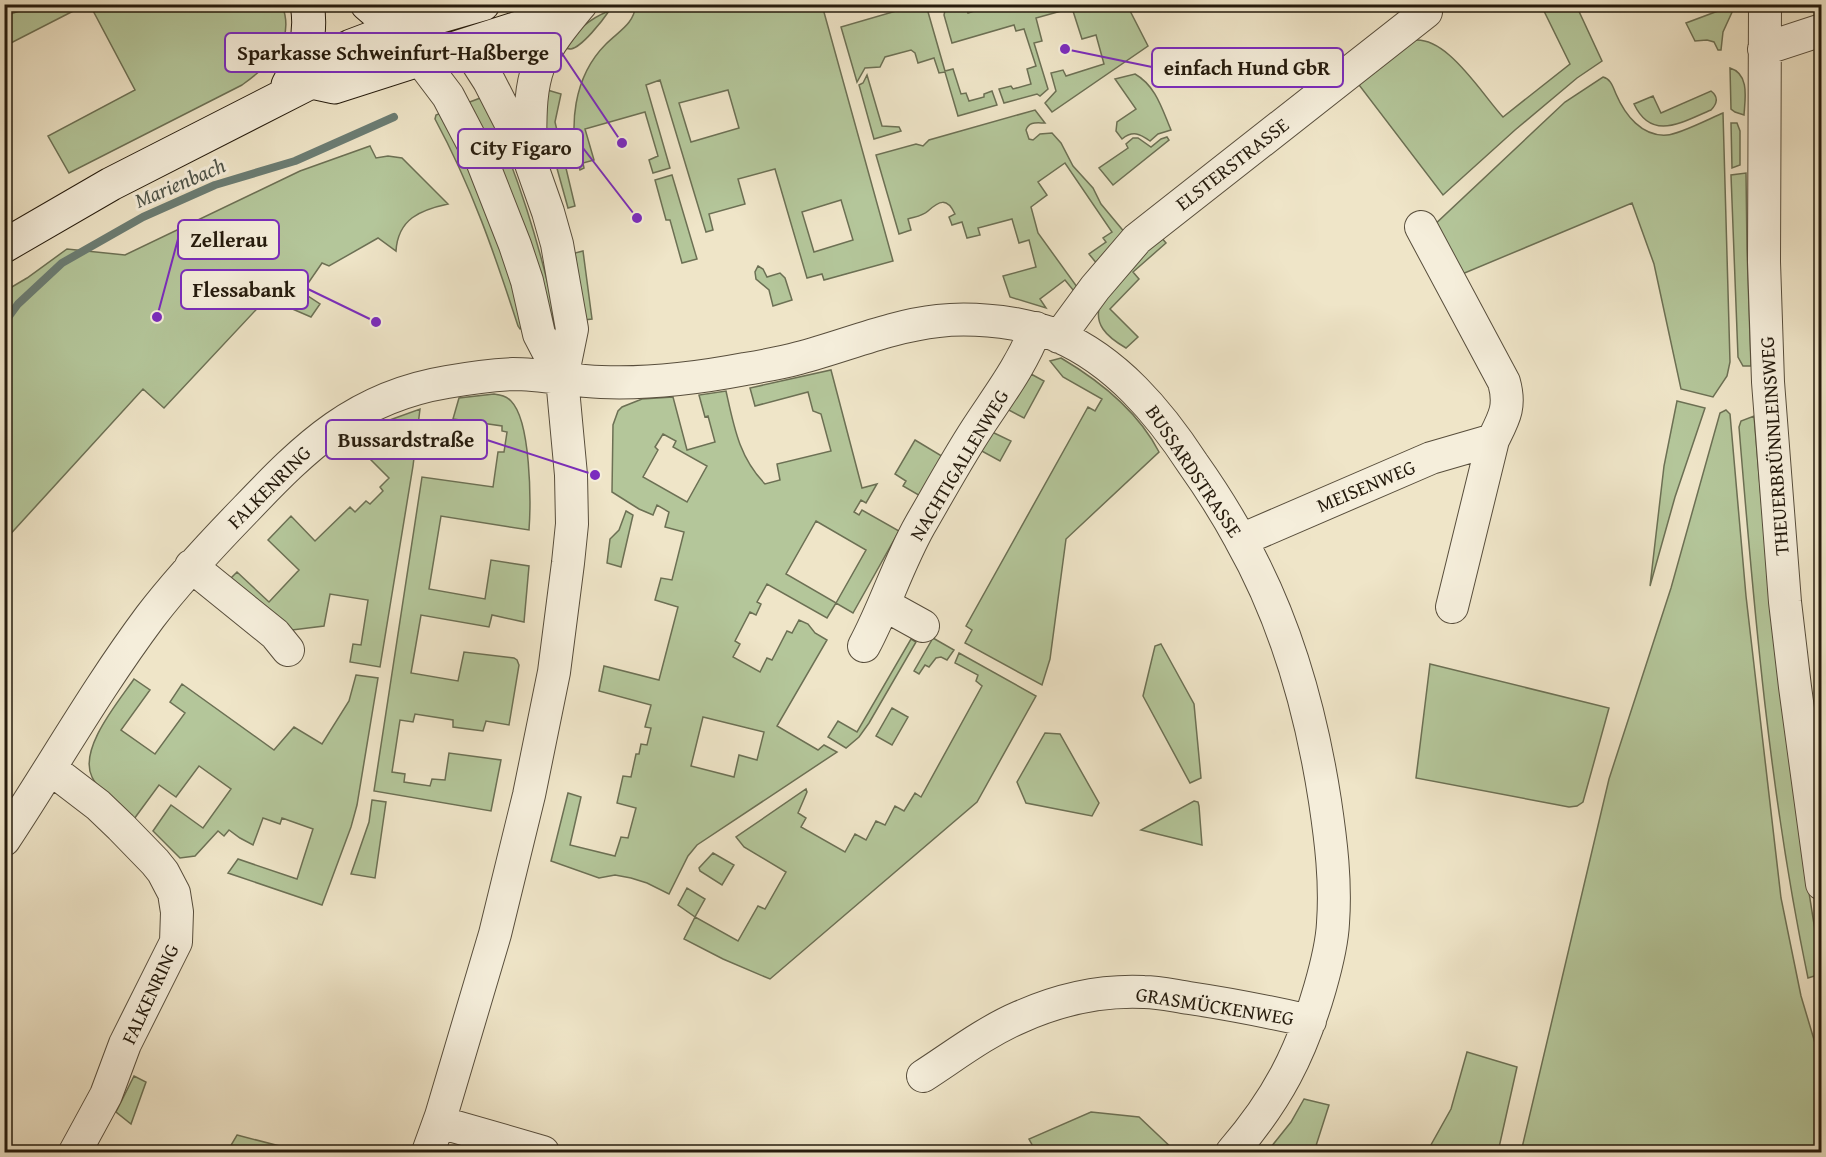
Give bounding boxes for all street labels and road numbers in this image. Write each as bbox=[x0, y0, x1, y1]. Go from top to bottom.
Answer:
street label: ELSTERSTRASSE bbox=[1169, 110, 1294, 217]
street label: THEUERBRÜNNLEINSWEG bbox=[1751, 335, 1796, 556]
street label: NACHTIGALLENWEG bbox=[902, 383, 1015, 546]
street label: BUSSARDSTRASSE bbox=[1139, 399, 1250, 543]
street label: FALKENRING bbox=[220, 438, 317, 535]
street label: MEISENWEG bbox=[1312, 452, 1420, 519]
street label: FALKENRING bbox=[114, 939, 186, 1049]
street label: GRASMÜCKENWEG bbox=[1134, 979, 1296, 1032]

